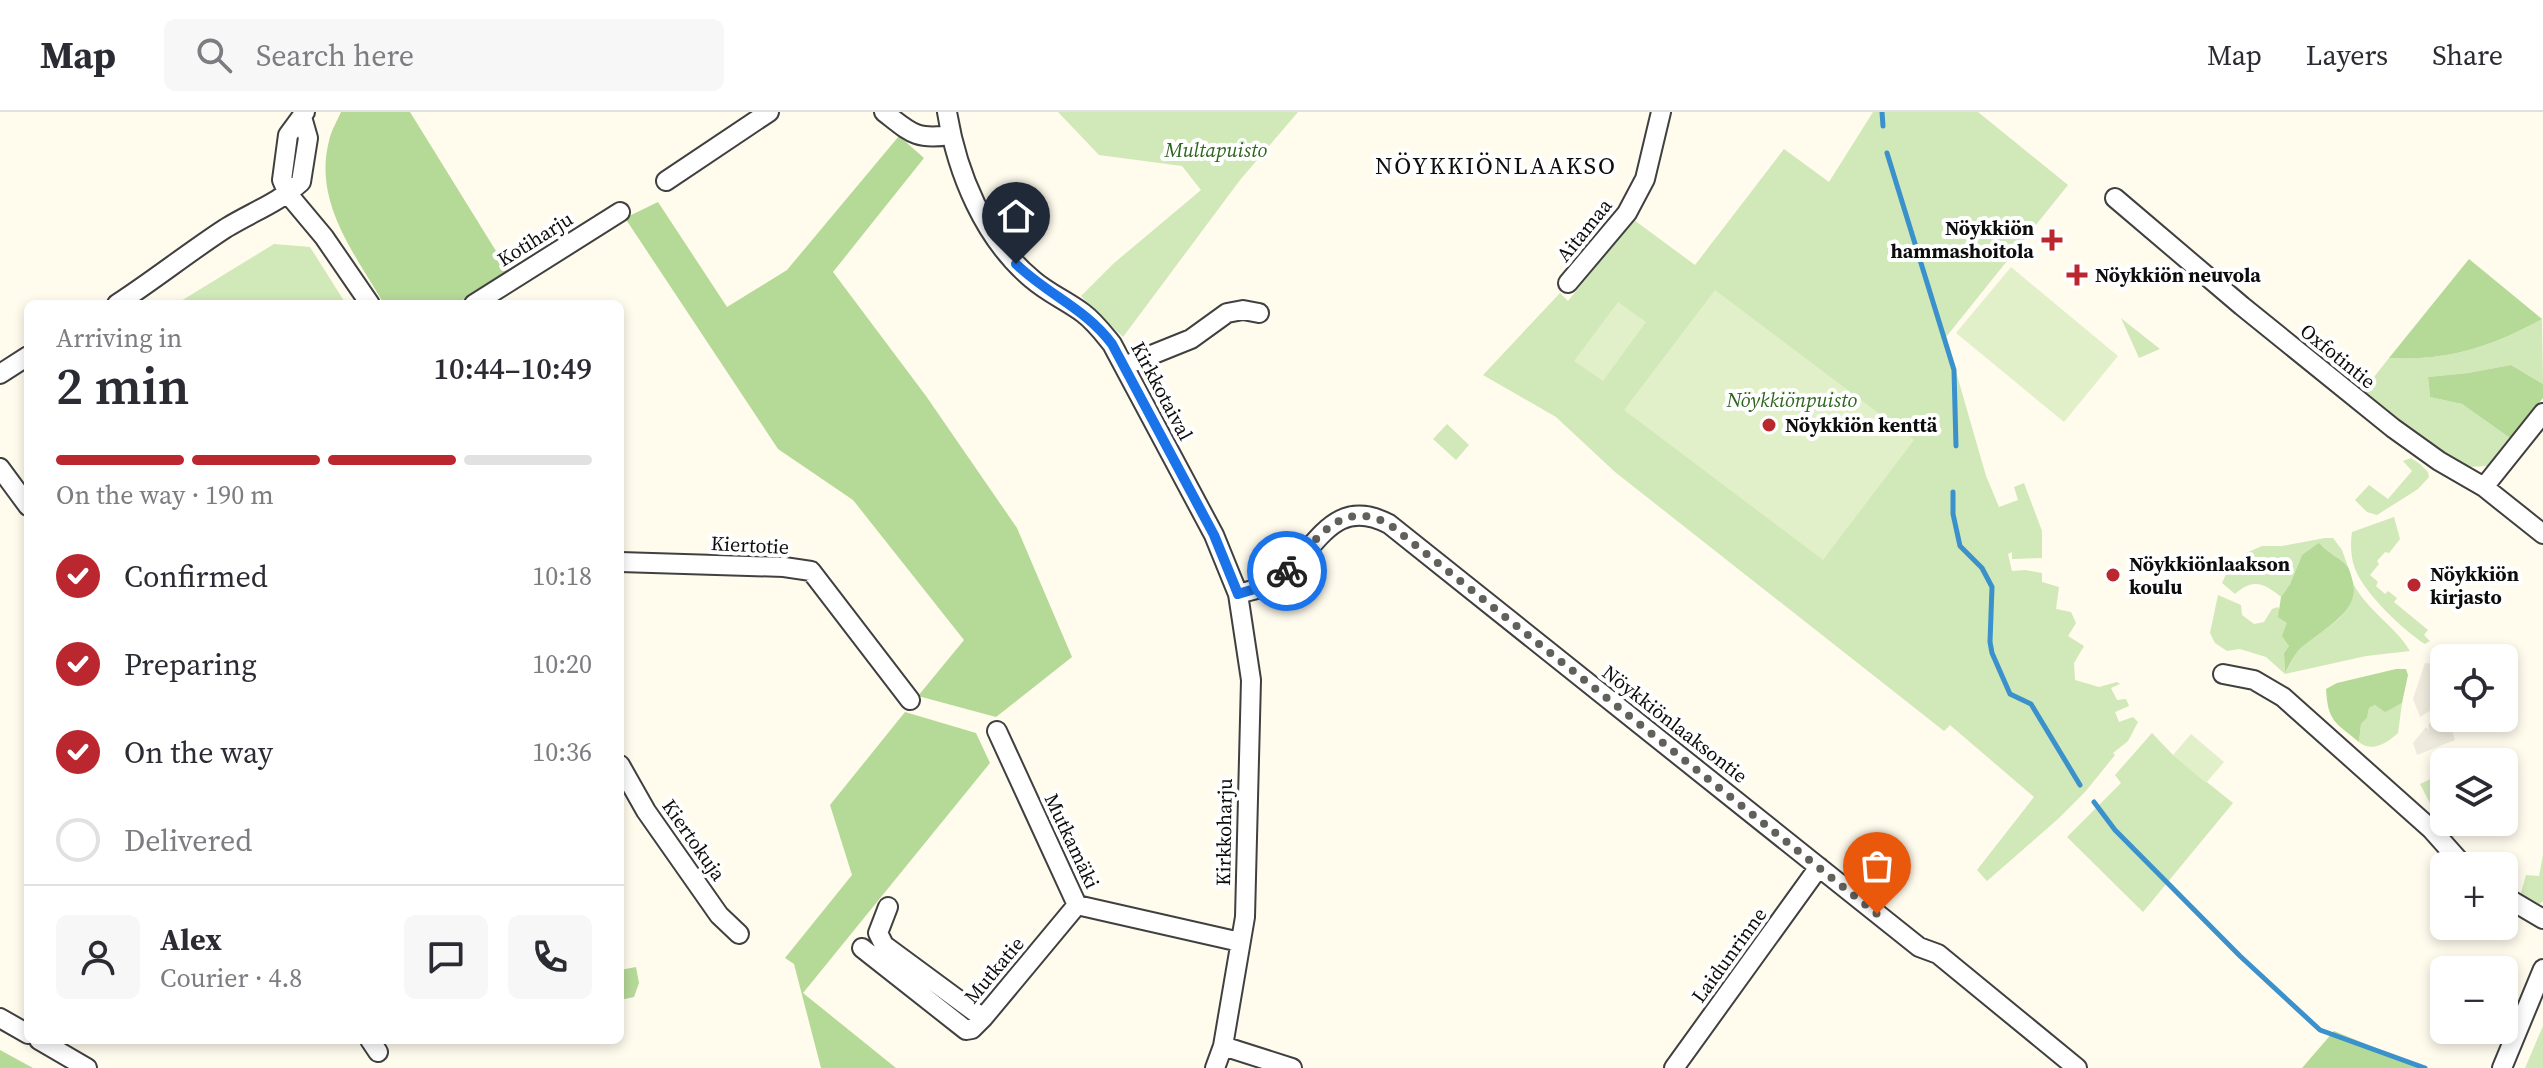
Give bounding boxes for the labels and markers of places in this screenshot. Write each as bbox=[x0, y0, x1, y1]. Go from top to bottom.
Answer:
pin bbox=[982, 182, 1050, 264]
place label: Nöykkiön hammashoitola bbox=[1891, 214, 2034, 265]
marker: Nöykkiön hammashoitola bbox=[2041, 229, 2063, 251]
place label: Nöykkiön neuvola bbox=[2095, 261, 2261, 289]
marker: Nöykkiön neuvola bbox=[2066, 264, 2088, 286]
place label: Nöykkiön kenttä bbox=[1785, 411, 1938, 439]
marker: Nöykkiön kenttä bbox=[1760, 416, 1778, 434]
place label: Nöykkiönlaakson koulu bbox=[2129, 550, 2290, 601]
place label: Nöykkiön kirjasto bbox=[2430, 560, 2519, 611]
marker: Nöykkiönlaakson koulu bbox=[2104, 566, 2122, 584]
marker: Nöykkiön kirjasto bbox=[2405, 576, 2423, 594]
pin bbox=[1843, 832, 1911, 914]

